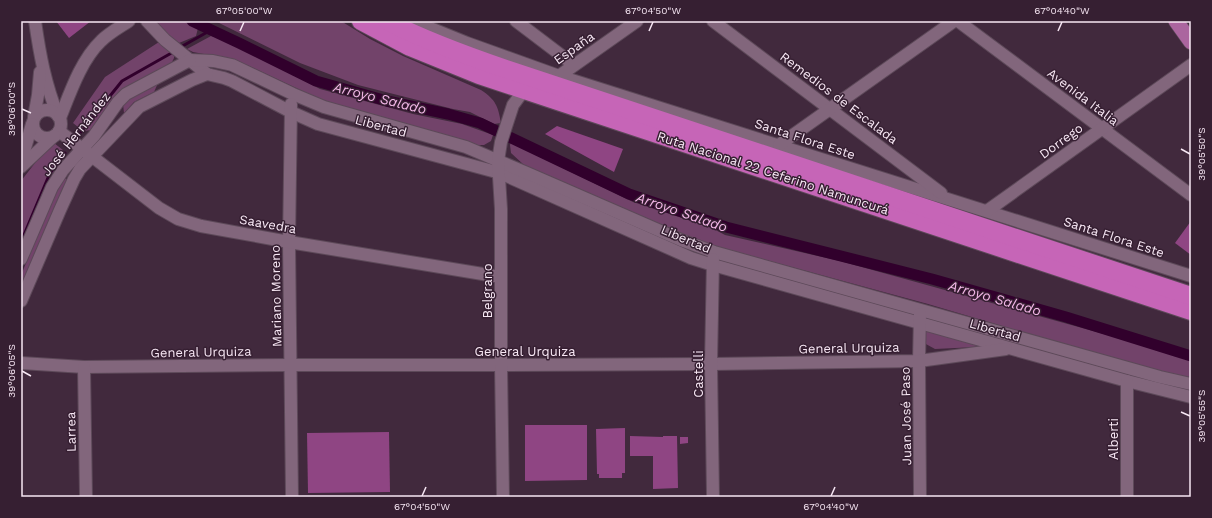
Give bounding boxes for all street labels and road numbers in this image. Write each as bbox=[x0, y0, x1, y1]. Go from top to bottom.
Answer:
street label: España bbox=[551, 28, 598, 67]
street label: Remedios de Escalada bbox=[777, 49, 901, 147]
street label: Avenida Italia bbox=[1045, 65, 1122, 129]
street label: José Hernández bbox=[39, 89, 113, 179]
street label: Libertad bbox=[354, 112, 408, 140]
street label: Santa Flora Este bbox=[753, 116, 857, 162]
street label: Dorrego bbox=[1036, 120, 1086, 162]
street label: Ruta Nacional 22 Ceferino Namuncurá bbox=[655, 128, 891, 218]
street label: Saavedra bbox=[238, 212, 298, 236]
street label: Santa Flora Este bbox=[1062, 214, 1166, 260]
street label: Libertad bbox=[659, 222, 713, 256]
street label: Mariano Moreno bbox=[268, 245, 284, 347]
street label: Belgrano bbox=[480, 263, 495, 319]
street label: Libertad bbox=[968, 316, 1022, 344]
street label: General Urquiza bbox=[798, 340, 900, 356]
street label: General Urquiza bbox=[150, 344, 252, 360]
street label: General Urquiza bbox=[474, 344, 576, 359]
street label: Castelli bbox=[691, 350, 706, 398]
street label: Juan José Paso bbox=[898, 366, 914, 465]
street label: Larrea bbox=[63, 411, 79, 452]
street label: Alberti bbox=[1106, 418, 1121, 460]

